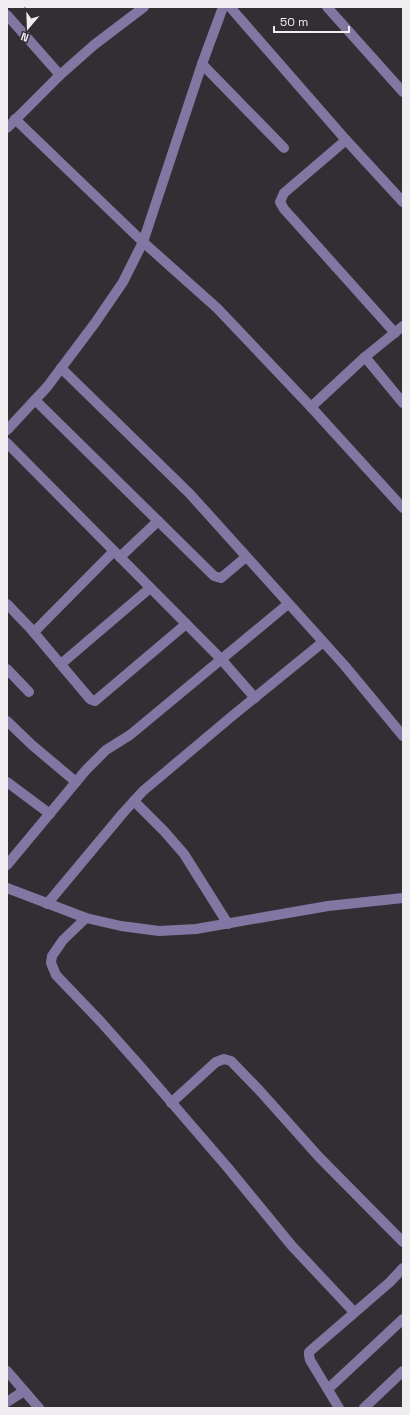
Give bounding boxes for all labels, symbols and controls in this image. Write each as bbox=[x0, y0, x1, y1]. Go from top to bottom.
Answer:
north arrow bbox=[8, 8, 48, 48]
scale bar bbox=[274, 8, 349, 34]
text: 50 m bbox=[280, 14, 308, 30]
text: N bbox=[19, 30, 31, 45]

